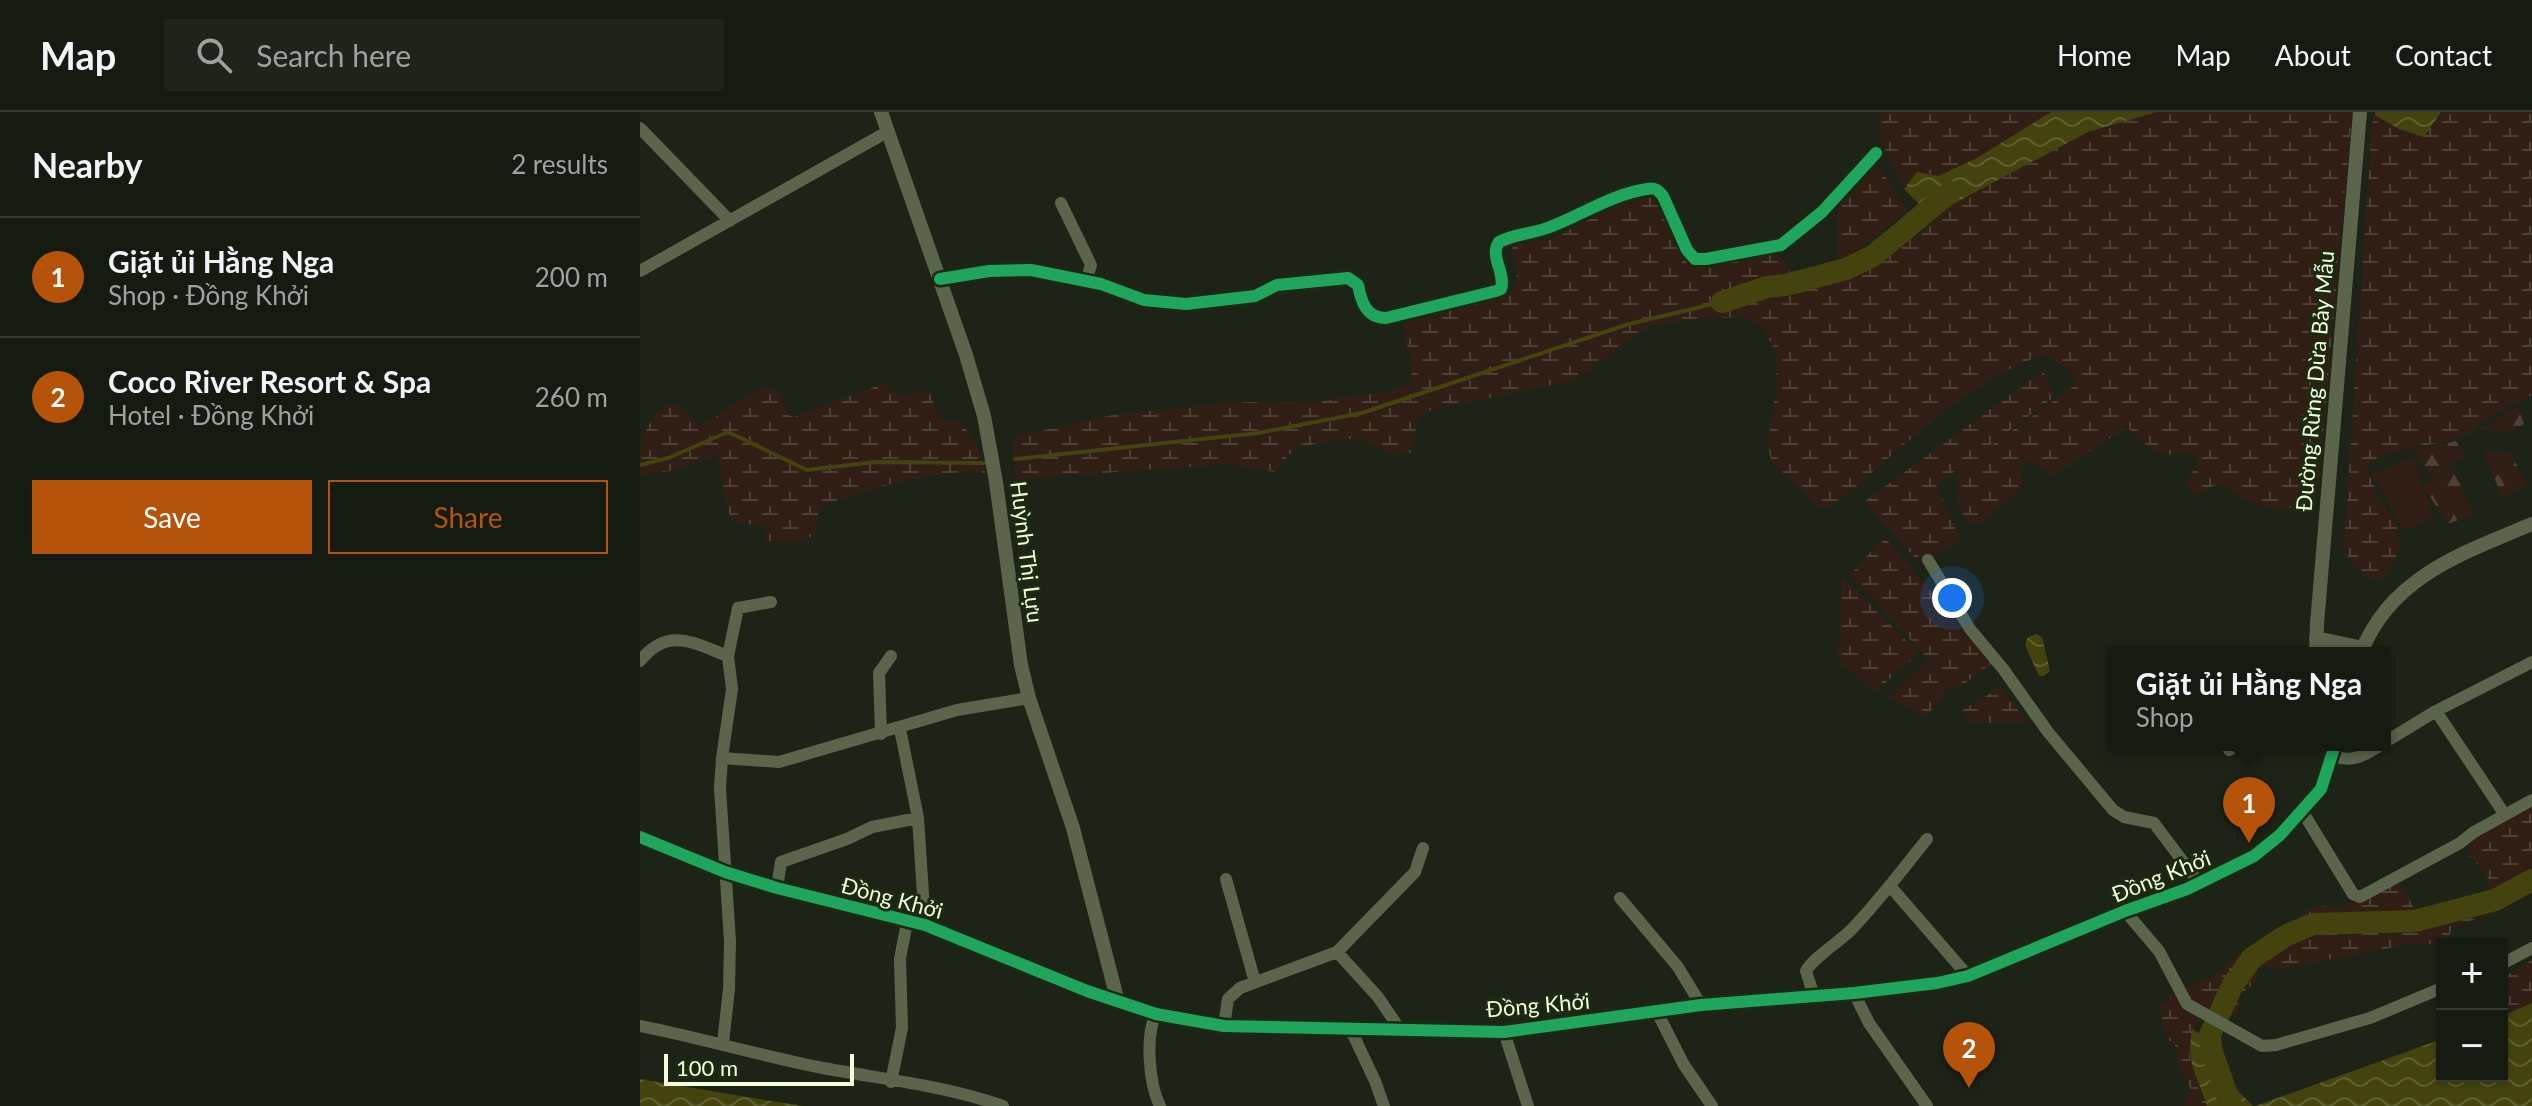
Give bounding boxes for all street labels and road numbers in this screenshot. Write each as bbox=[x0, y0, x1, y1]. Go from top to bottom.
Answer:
street label: Đường Rừng Dừa Bảy Mẫu bbox=[2290, 250, 2339, 512]
street label: Huỳnh Thị Lựu bbox=[1005, 480, 1050, 624]
street label: Đồng Khởi bbox=[2107, 844, 2214, 908]
street label: Đồng Khởi bbox=[838, 871, 946, 924]
street label: Đồng Khởi bbox=[1485, 987, 1591, 1022]

